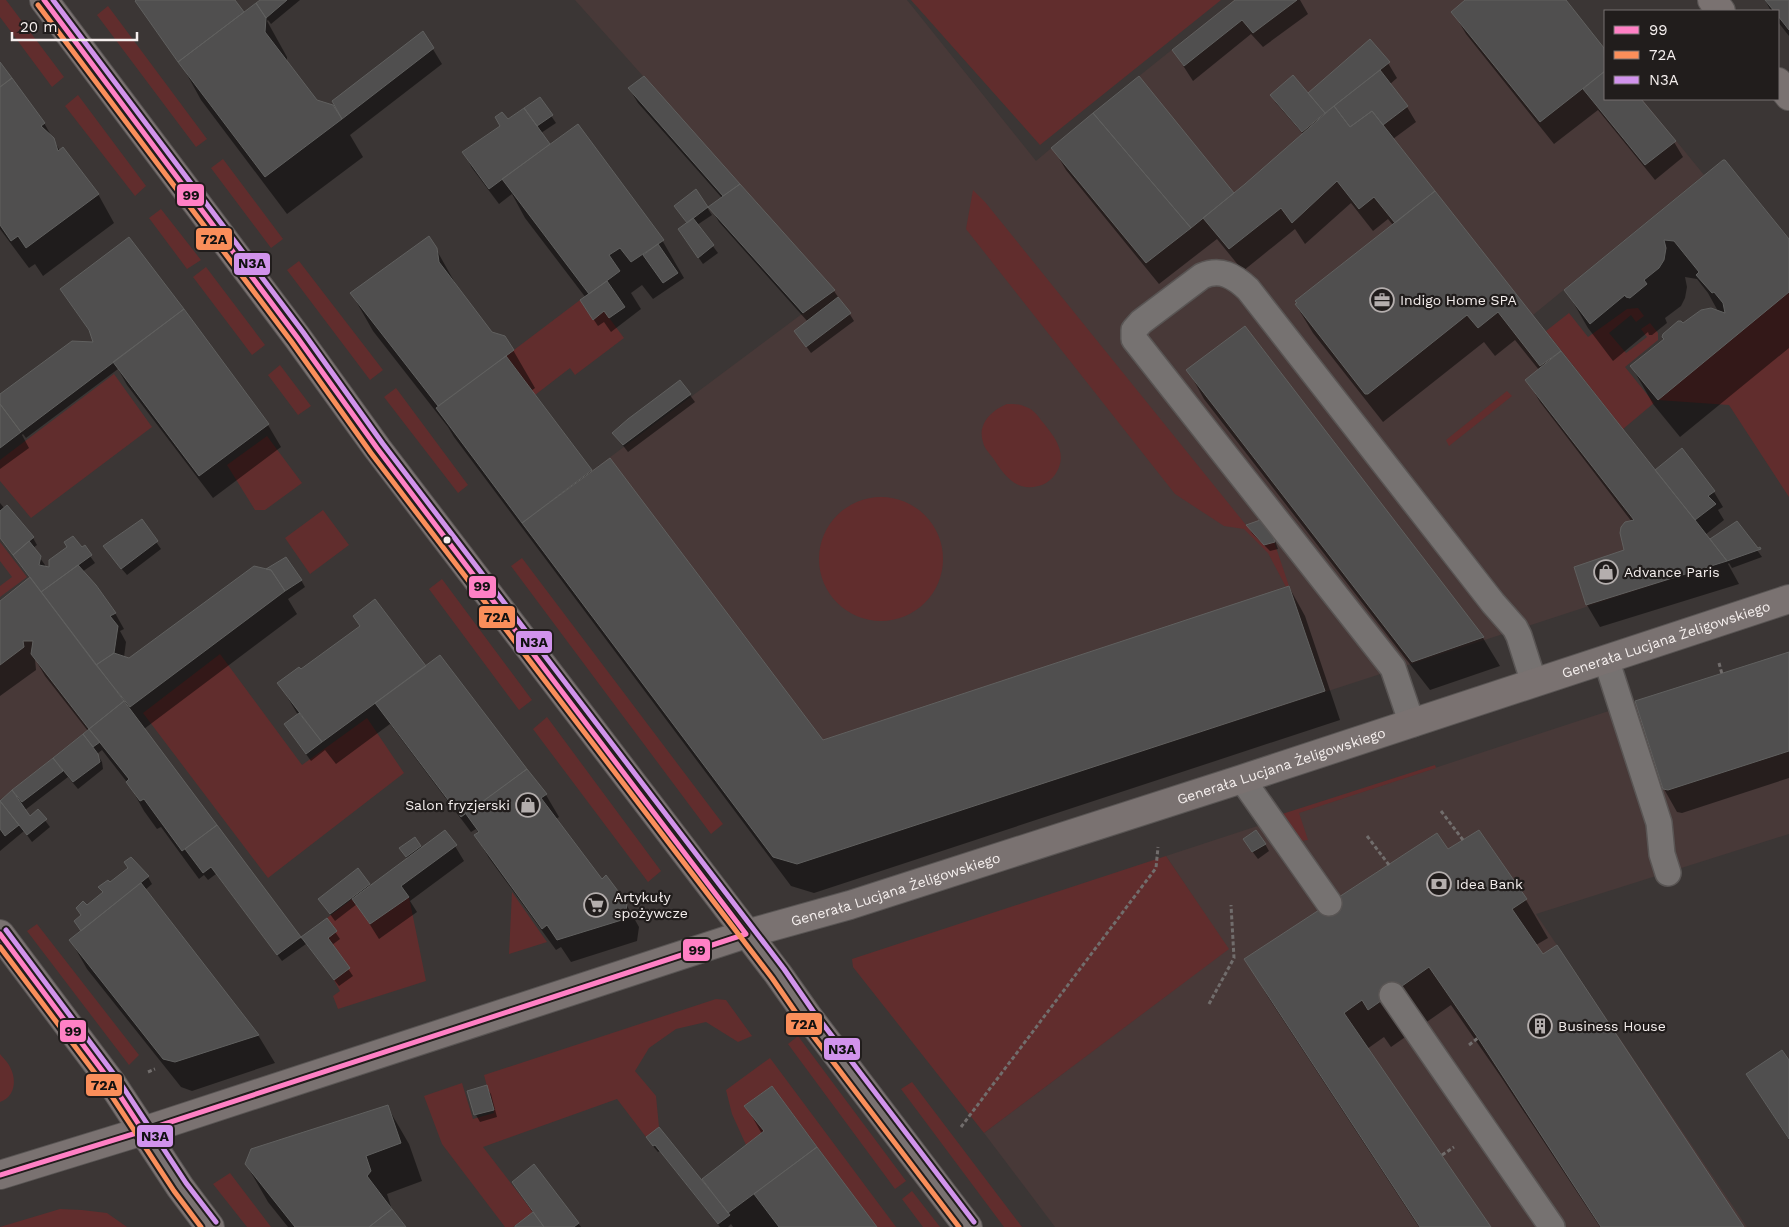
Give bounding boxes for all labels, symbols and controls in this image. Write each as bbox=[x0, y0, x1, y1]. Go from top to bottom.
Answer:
scale bar bbox=[12, 10, 138, 42]
legend bbox=[1604, 10, 1779, 100]
text: 20 m bbox=[20, 18, 58, 36]
text: 99 bbox=[1649, 21, 1668, 39]
text: 72A bbox=[1649, 46, 1676, 64]
text: N3A bbox=[1649, 71, 1679, 89]
line badge: 99 bbox=[176, 183, 205, 207]
text: 99 bbox=[182, 187, 200, 203]
line badge: 72A bbox=[195, 227, 233, 251]
text: 72A bbox=[201, 231, 228, 247]
line badge: N3A bbox=[233, 252, 271, 276]
text: N3A bbox=[238, 255, 267, 271]
office icon: Indigo Home SPA bbox=[1369, 287, 1395, 313]
place label: Indigo Home SPA bbox=[1400, 292, 1517, 308]
unlabelled marker bbox=[442, 535, 452, 545]
shop icon: Advance Paris bbox=[1593, 559, 1619, 585]
place label: Advance Paris bbox=[1624, 564, 1720, 580]
line badge: 99 bbox=[468, 575, 497, 599]
text: 99 bbox=[473, 578, 491, 594]
street label: Generała Lucjana Żeligowskiego bbox=[1560, 598, 1772, 681]
line badge: 72A bbox=[478, 605, 516, 629]
text: 72A bbox=[484, 609, 511, 625]
line badge: N3A bbox=[515, 630, 553, 654]
text: N3A bbox=[520, 634, 549, 650]
street label: Generała Lucjana Żeligowskiego bbox=[1175, 724, 1387, 807]
shop icon: Salon fryzjerski bbox=[515, 792, 541, 818]
place label: Salon fryzjerski bbox=[405, 797, 510, 813]
street label: Generała Lucjana Żeligowskiego bbox=[789, 849, 1002, 929]
bank icon: Idea Bank bbox=[1426, 871, 1452, 897]
place label: Idea Bank bbox=[1456, 876, 1523, 892]
place label: Artykuły spożywcze bbox=[614, 889, 688, 921]
supermarket icon: Artykuły spożywcze bbox=[583, 892, 609, 918]
line badge: 99 bbox=[682, 938, 711, 962]
text: 99 bbox=[688, 942, 706, 958]
line badge: 72A bbox=[785, 1012, 823, 1036]
building icon: Business House bbox=[1527, 1013, 1553, 1039]
text: 72A bbox=[791, 1016, 818, 1032]
place label: Business House bbox=[1558, 1018, 1666, 1034]
line badge: 99 bbox=[59, 1019, 87, 1043]
text: 99 bbox=[64, 1023, 82, 1039]
line badge: N3A bbox=[823, 1037, 861, 1061]
text: N3A bbox=[828, 1041, 857, 1057]
line badge: 72A bbox=[85, 1073, 123, 1097]
text: 72A bbox=[91, 1077, 118, 1093]
line badge: N3A bbox=[136, 1124, 174, 1148]
text: N3A bbox=[141, 1128, 170, 1144]

